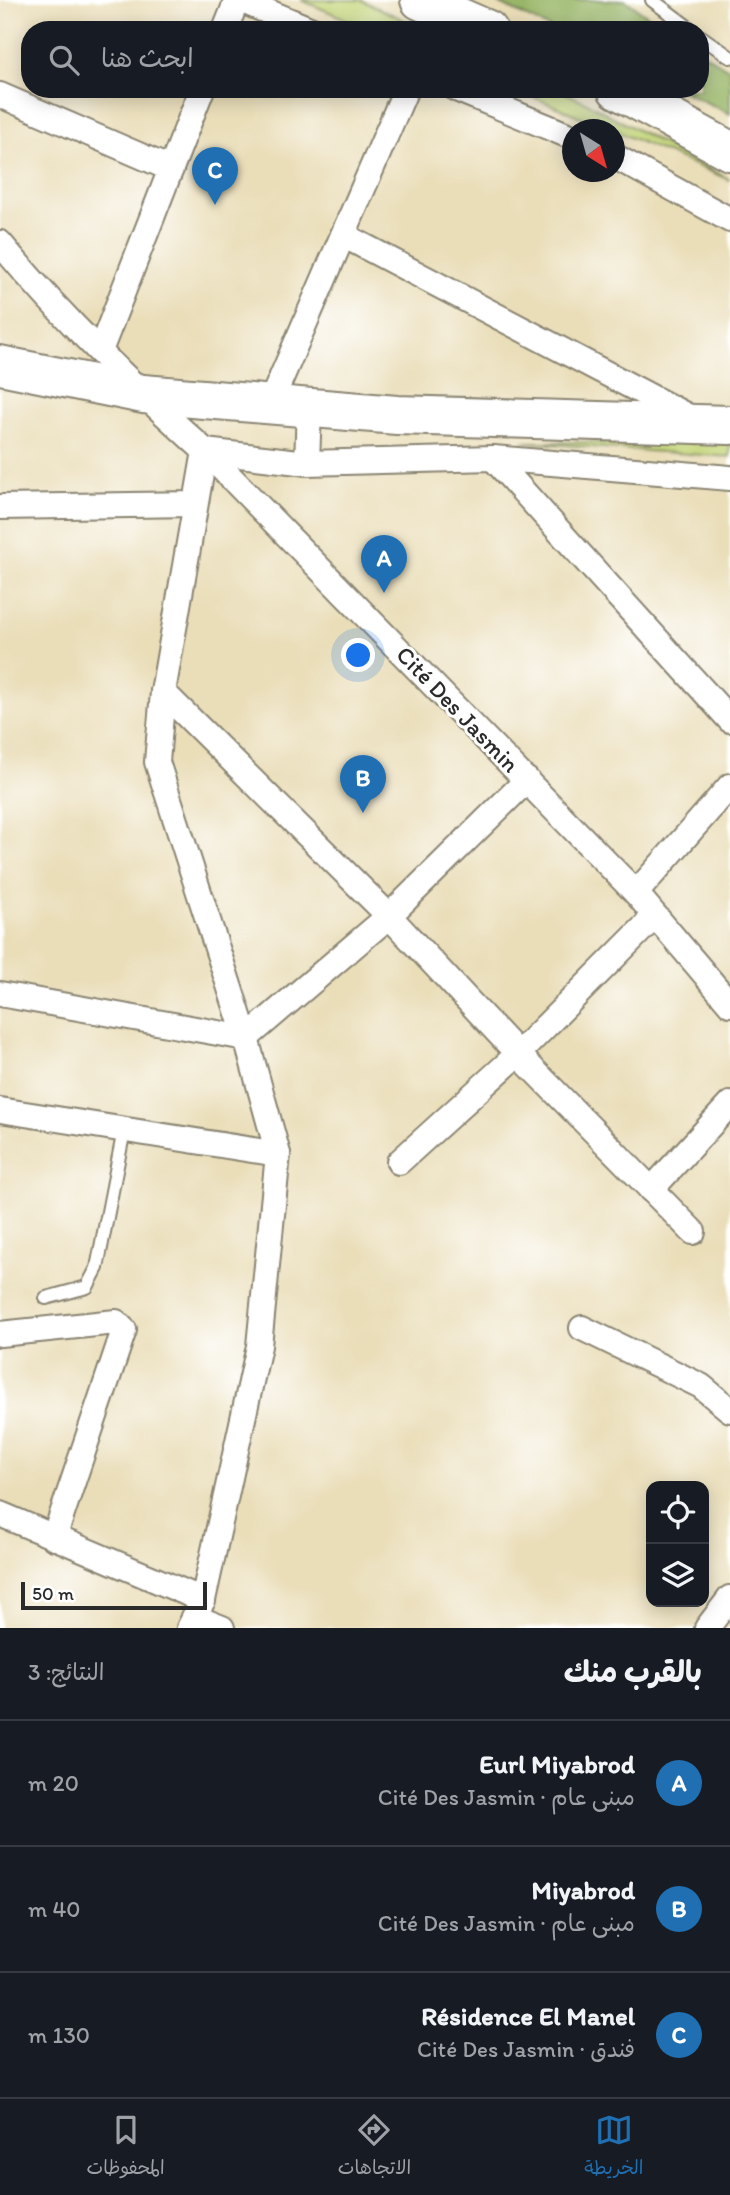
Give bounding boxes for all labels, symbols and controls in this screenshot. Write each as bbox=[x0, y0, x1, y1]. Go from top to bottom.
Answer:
search box bbox=[21, 21, 709, 98]
icon: search bbox=[45, 41, 83, 79]
text: ابحث هنا bbox=[101, 42, 194, 74]
north arrow bbox=[562, 119, 625, 182]
pin: C bbox=[192, 147, 238, 205]
pin: A bbox=[361, 535, 407, 593]
your location bbox=[341, 638, 375, 672]
street label: Cité Des Jasmin bbox=[391, 640, 526, 778]
pin: B bbox=[340, 755, 386, 813]
map controls bbox=[646, 1481, 709, 1607]
button: locate bbox=[646, 1481, 709, 1544]
button: layers bbox=[646, 1544, 709, 1607]
scale bar bbox=[21, 1579, 206, 1611]
text: 50 m bbox=[32, 1582, 74, 1605]
text: بالقرب منك bbox=[564, 1653, 702, 1690]
text: النتائج: 3 bbox=[28, 1658, 104, 1686]
text: Eurl Miyabrod bbox=[479, 1748, 635, 1780]
text: 20 m bbox=[28, 1769, 79, 1797]
text: A bbox=[672, 1769, 686, 1797]
text: مبنى عام · Cité Des Jasmin bbox=[378, 1783, 635, 1811]
text: Miyabrod bbox=[532, 1874, 635, 1906]
text: 40 m bbox=[28, 1895, 81, 1923]
text: B bbox=[672, 1895, 686, 1923]
text: مبنى عام · Cité Des Jasmin bbox=[378, 1909, 635, 1937]
text: Résidence El Manel bbox=[421, 2000, 635, 2032]
text: 130 m bbox=[28, 2021, 90, 2049]
text: C bbox=[672, 2021, 686, 2049]
text: فندق · Cité Des Jasmin bbox=[417, 2035, 635, 2063]
tab: المحفوظات bbox=[87, 2111, 165, 2184]
tab: الاتجاهات bbox=[338, 2111, 411, 2184]
tab: الخريطة bbox=[584, 2111, 643, 2184]

